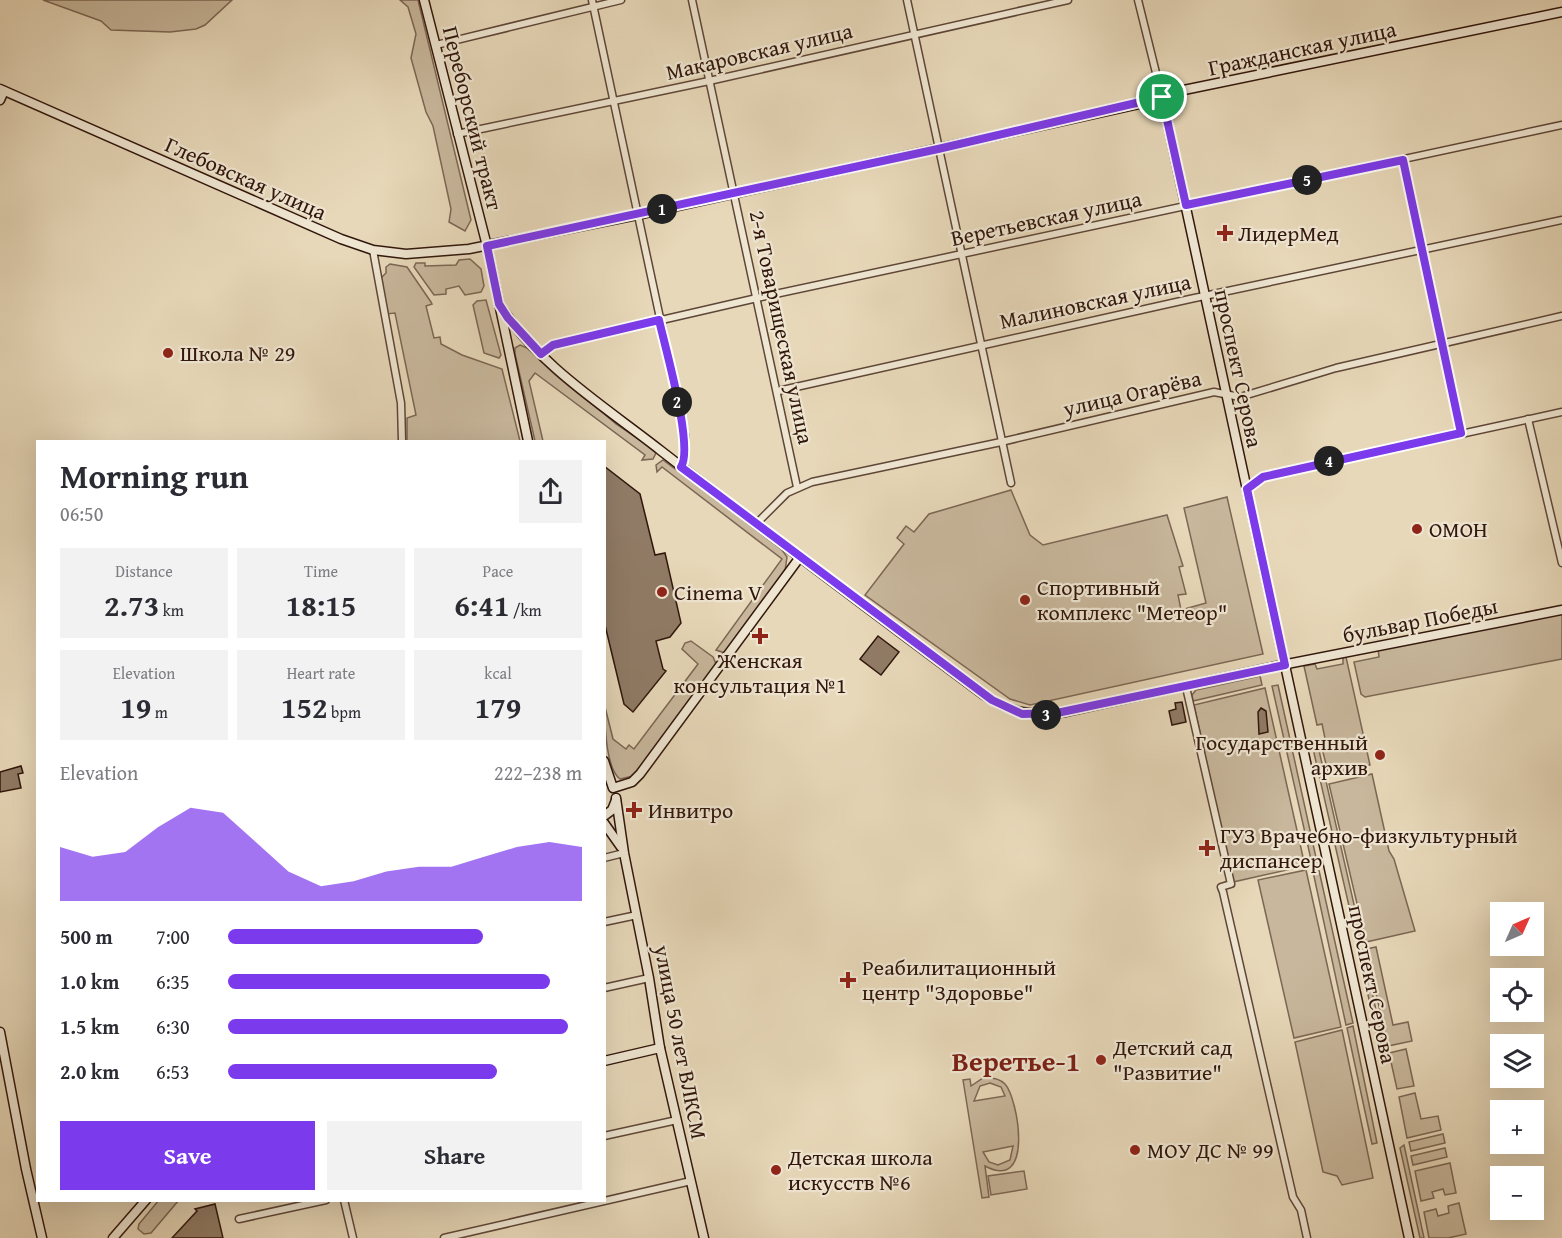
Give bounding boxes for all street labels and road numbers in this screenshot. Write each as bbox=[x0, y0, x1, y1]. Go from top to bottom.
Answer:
street label: Гражданская улица bbox=[1205, 12, 1399, 84]
street label: Макаровская улица bbox=[663, 14, 856, 88]
street label: Переборский тракт bbox=[435, 23, 511, 214]
street label: Глебовская улица bbox=[160, 128, 332, 228]
street label: Веретьевская улица bbox=[948, 182, 1145, 254]
street label: 2-я Товарищеская улица bbox=[742, 207, 823, 447]
street label: Малиновская улица bbox=[996, 265, 1194, 337]
street label: проспект Серова bbox=[1207, 286, 1272, 451]
street label: улица Огарёва bbox=[1059, 361, 1205, 425]
street label: бульвар Победы bbox=[1340, 589, 1500, 651]
street label: проспект Серова bbox=[1341, 902, 1406, 1067]
street label: улица 50 лет ВЛКСМ bbox=[646, 941, 716, 1142]

